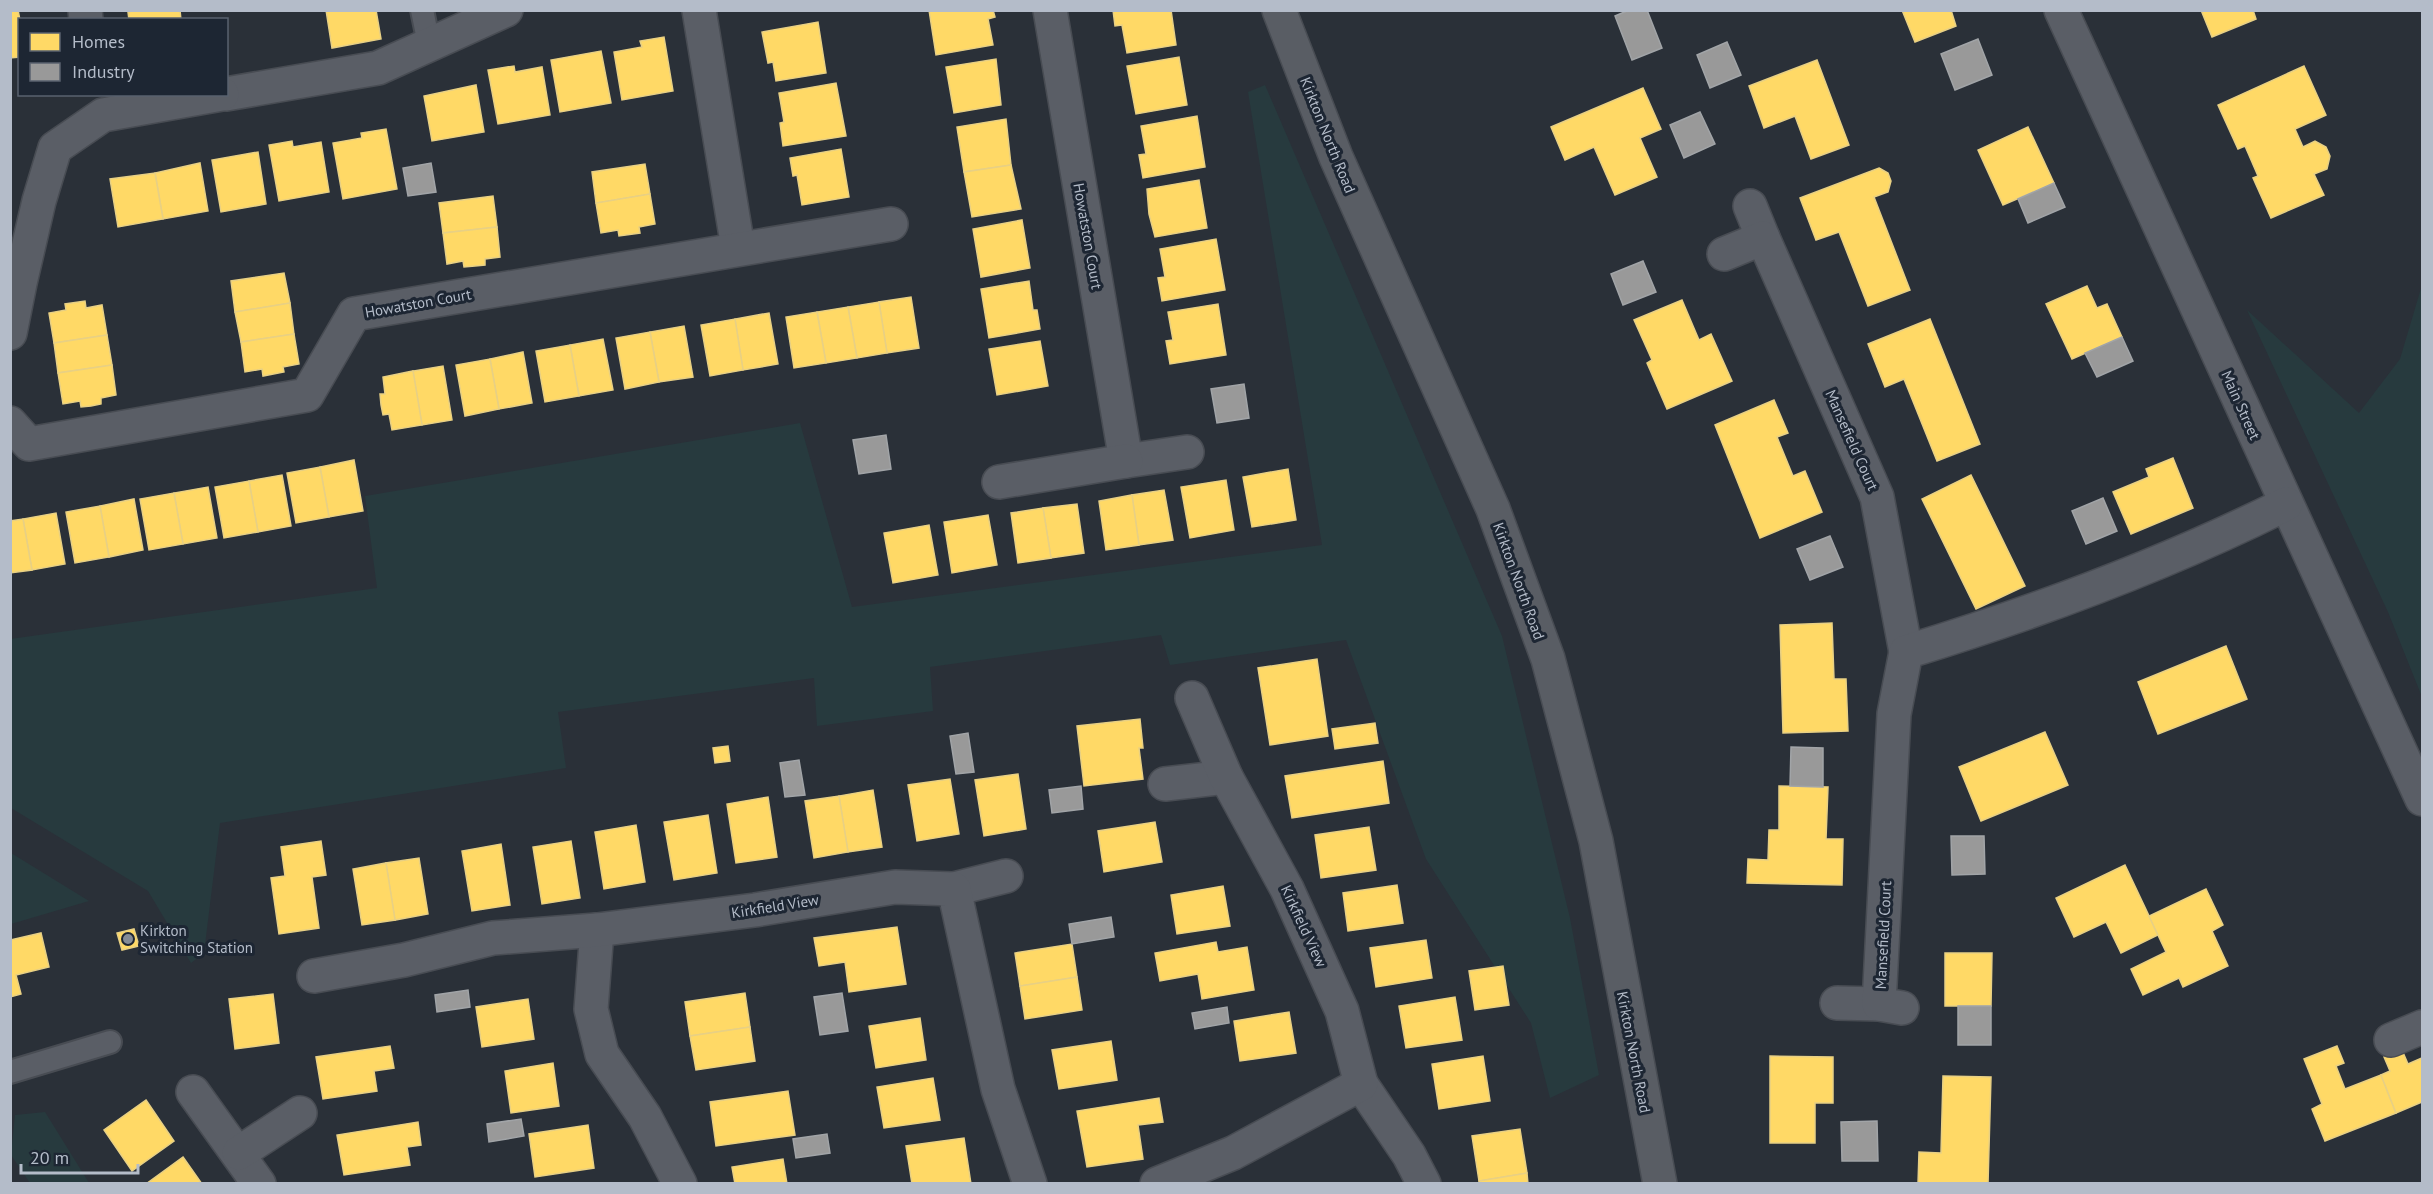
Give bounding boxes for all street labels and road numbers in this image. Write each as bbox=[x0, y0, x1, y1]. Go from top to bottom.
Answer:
street label: Kirkton North Road bbox=[1296, 74, 1360, 196]
street label: Howatston Court bbox=[1069, 181, 1107, 291]
street label: Howatston Court bbox=[363, 284, 473, 322]
street label: Main Street bbox=[2217, 367, 2265, 443]
street label: Mansefield Court bbox=[1821, 387, 1883, 493]
street label: Kirkton North Road bbox=[1489, 520, 1549, 642]
street label: Mansefield Court bbox=[1871, 880, 1895, 990]
street label: Kirkfield View bbox=[1277, 882, 1331, 970]
street label: Kirkfield View bbox=[730, 890, 820, 922]
street label: Kirkton North Road bbox=[1613, 990, 1655, 1114]

